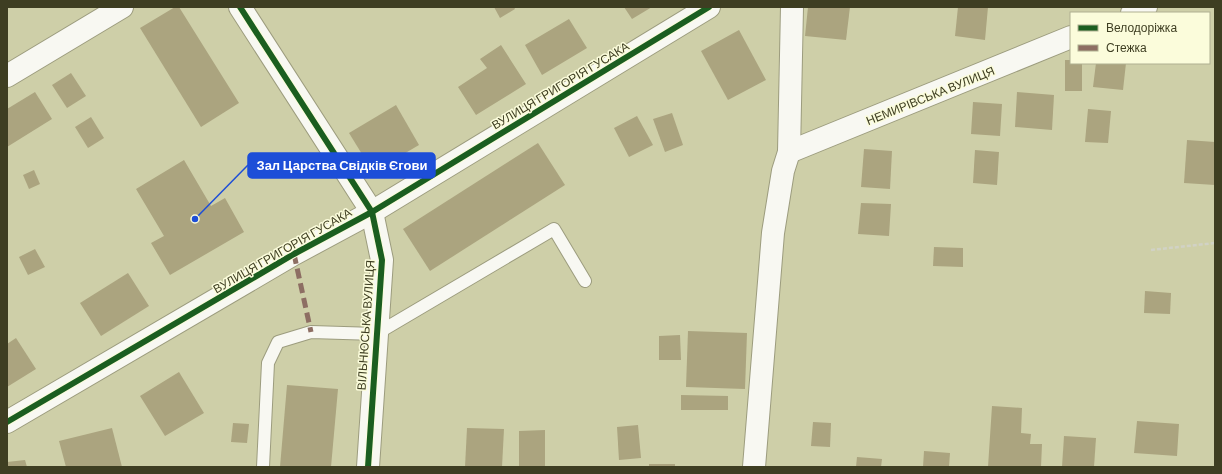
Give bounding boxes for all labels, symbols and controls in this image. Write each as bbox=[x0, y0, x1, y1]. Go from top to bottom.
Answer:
legend bbox=[1070, 12, 1210, 64]
text: Велодоріжка bbox=[1106, 20, 1177, 35]
street label: ВУЛИЦЯ ГРИГОРІЯ ГУСАКА bbox=[489, 38, 632, 132]
text: Стежка bbox=[1106, 40, 1147, 54]
street label: НЕМИРІВСЬКА ВУЛИЦЯ bbox=[864, 63, 997, 128]
callout: Зал Царства Свідків Єгови bbox=[248, 153, 435, 178]
text: Зал Царства Свідків Єгови bbox=[257, 157, 428, 173]
street label: ВУЛИЦЯ ГРИГОРІЯ ГУСАКА bbox=[210, 205, 354, 296]
street label: ВІЛЬНЮСЬКА ВУЛИЦЯ bbox=[353, 259, 378, 391]

